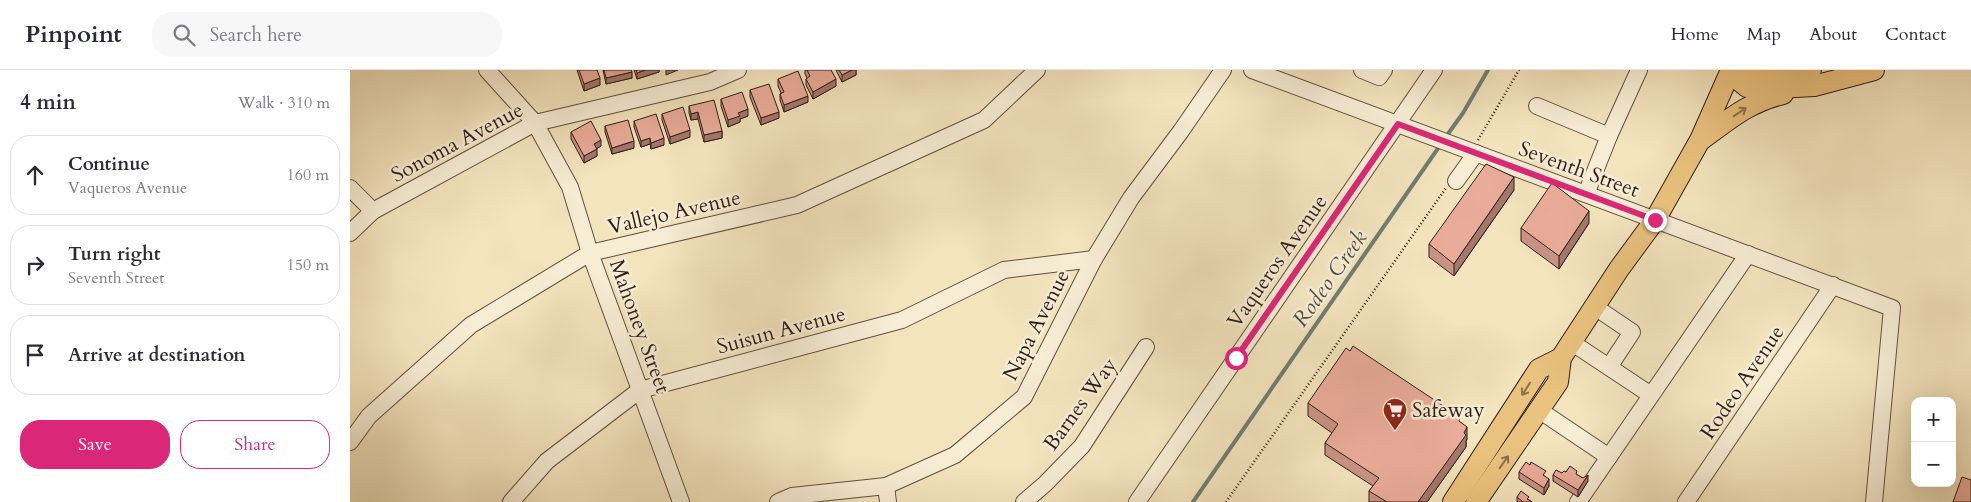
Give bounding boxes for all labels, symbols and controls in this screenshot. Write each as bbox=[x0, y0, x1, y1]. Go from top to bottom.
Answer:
search box bbox=[152, 12, 502, 57]
text: Pinpoint bbox=[25, 18, 122, 51]
icon: search bbox=[170, 21, 198, 49]
text: Search here bbox=[210, 22, 302, 48]
text: Home bbox=[1671, 22, 1719, 47]
text: Map bbox=[1747, 22, 1781, 47]
text: About bbox=[1809, 22, 1857, 47]
text: Contact bbox=[1885, 22, 1946, 47]
text: 4 min bbox=[20, 88, 76, 117]
text: Walk · 310 m bbox=[238, 92, 330, 114]
street label: Sonoma Avenue bbox=[386, 95, 528, 189]
one-way arrow bbox=[1733, 106, 1747, 117]
street label: Seventh Street bbox=[1514, 134, 1644, 205]
text: Continue bbox=[68, 151, 150, 177]
icon: ahead bbox=[21, 161, 49, 189]
text: 160 m bbox=[287, 164, 329, 186]
text: Vaqueros Avenue bbox=[68, 177, 187, 199]
street label: Vallejo Avenue bbox=[605, 183, 744, 242]
street label: Vaqueros Avenue bbox=[1221, 189, 1334, 334]
route end bbox=[1644, 209, 1667, 232]
water label: Rodeo Creek bbox=[1285, 224, 1374, 333]
text: Turn right bbox=[68, 241, 160, 267]
icon: right bbox=[21, 251, 49, 279]
text: 150 m bbox=[287, 254, 329, 276]
street label: Mahoney Street bbox=[602, 255, 677, 397]
street label: Napa Avenue bbox=[996, 265, 1077, 386]
text: Seventh Street bbox=[68, 267, 164, 289]
street label: Suisun Avenue bbox=[714, 299, 849, 362]
street label: Rodeo Avenue bbox=[1694, 320, 1791, 445]
icon: arrive bbox=[21, 341, 49, 369]
text: Arrive at destination bbox=[68, 342, 245, 368]
route start bbox=[1225, 347, 1248, 370]
street label: Barnes Way bbox=[1037, 352, 1124, 457]
one-way arrow bbox=[1521, 382, 1531, 396]
place label: Safeway bbox=[1412, 396, 1485, 425]
supermarket icon: Safeway bbox=[1382, 397, 1408, 431]
map controls bbox=[1911, 397, 1956, 487]
button: + bbox=[1911, 397, 1956, 442]
button: Save bbox=[20, 420, 170, 469]
button: Share bbox=[180, 420, 330, 469]
button: − bbox=[1911, 442, 1956, 487]
one-way arrow bbox=[1499, 455, 1509, 469]

